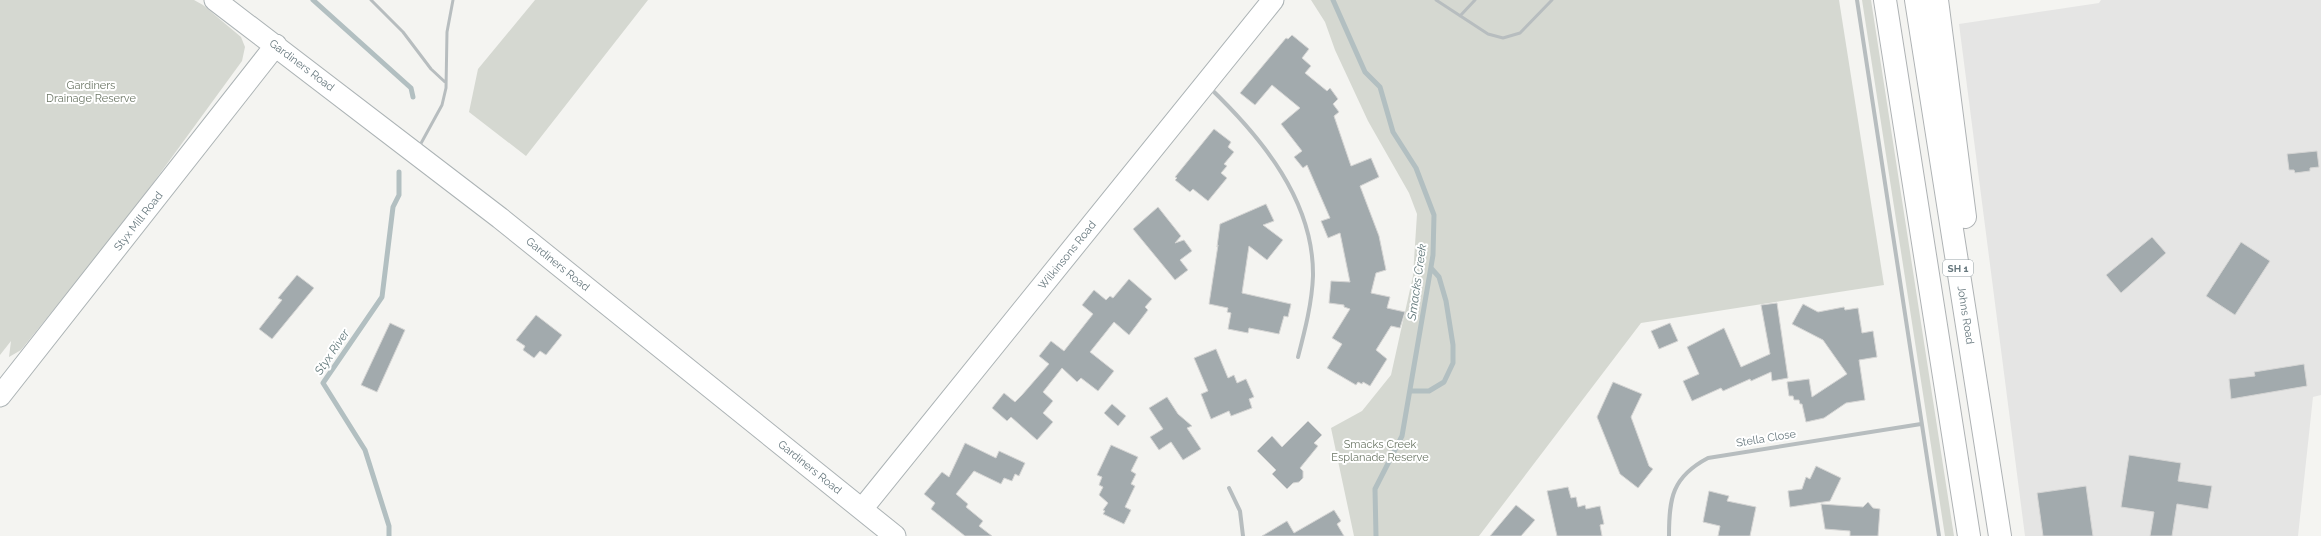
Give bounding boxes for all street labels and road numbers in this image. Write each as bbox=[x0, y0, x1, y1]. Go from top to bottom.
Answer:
street label: Gardiners Road bbox=[267, 37, 337, 94]
street label: Styx Mill Road bbox=[111, 189, 166, 253]
street label: Wilkinsons Road bbox=[1036, 218, 1099, 292]
street label: Gardiners Road bbox=[523, 235, 592, 294]
road number: SH 1 bbox=[1943, 260, 1973, 276]
street label: Johns Road bbox=[1954, 285, 1977, 345]
street label: Stella Close bbox=[1735, 427, 1797, 450]
street label: Gardiners Road bbox=[775, 438, 844, 497]

